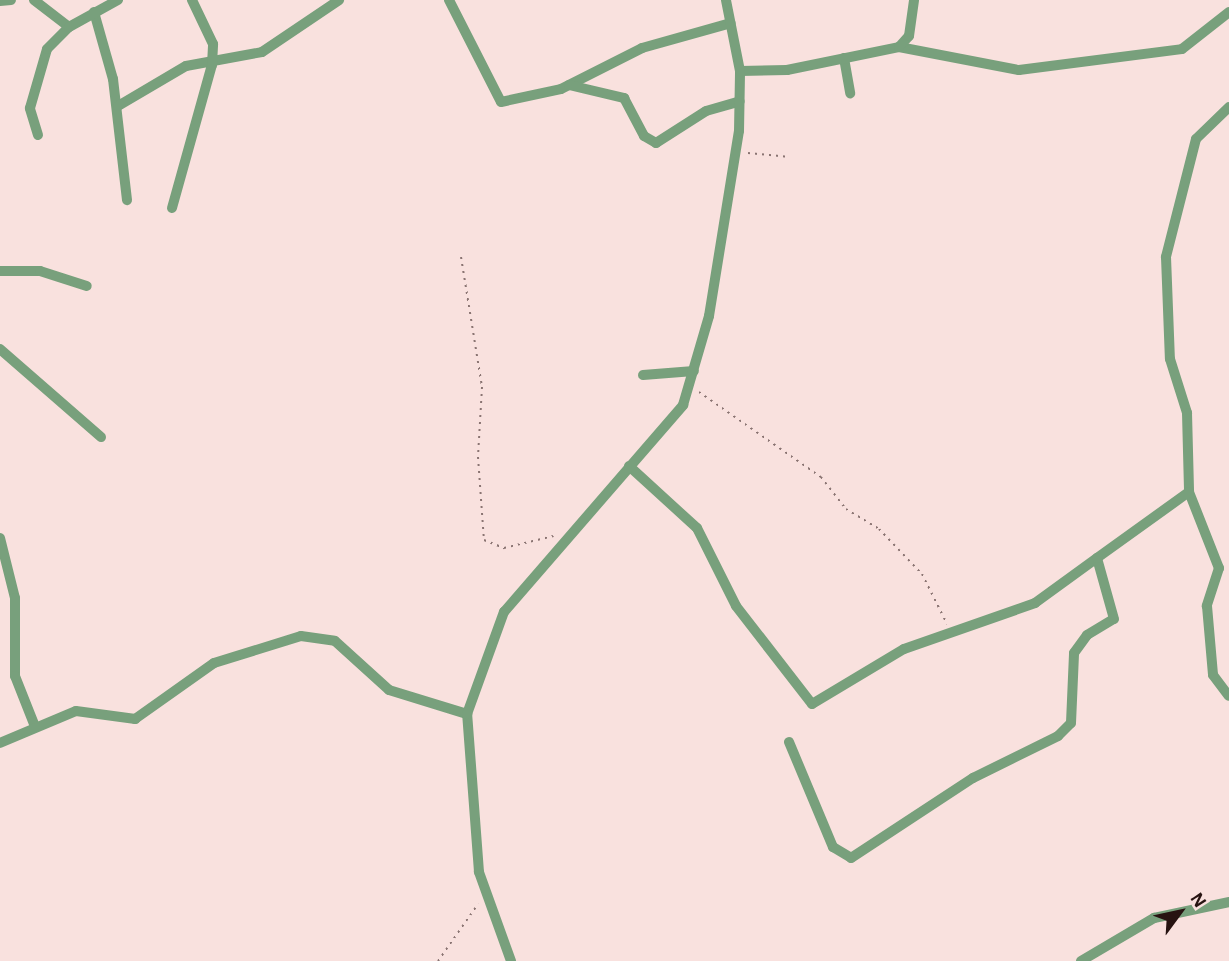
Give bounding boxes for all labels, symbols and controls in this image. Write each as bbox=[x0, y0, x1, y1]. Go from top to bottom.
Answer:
north arrow bbox=[1145, 877, 1215, 947]
text: N bbox=[1186, 890, 1210, 911]

